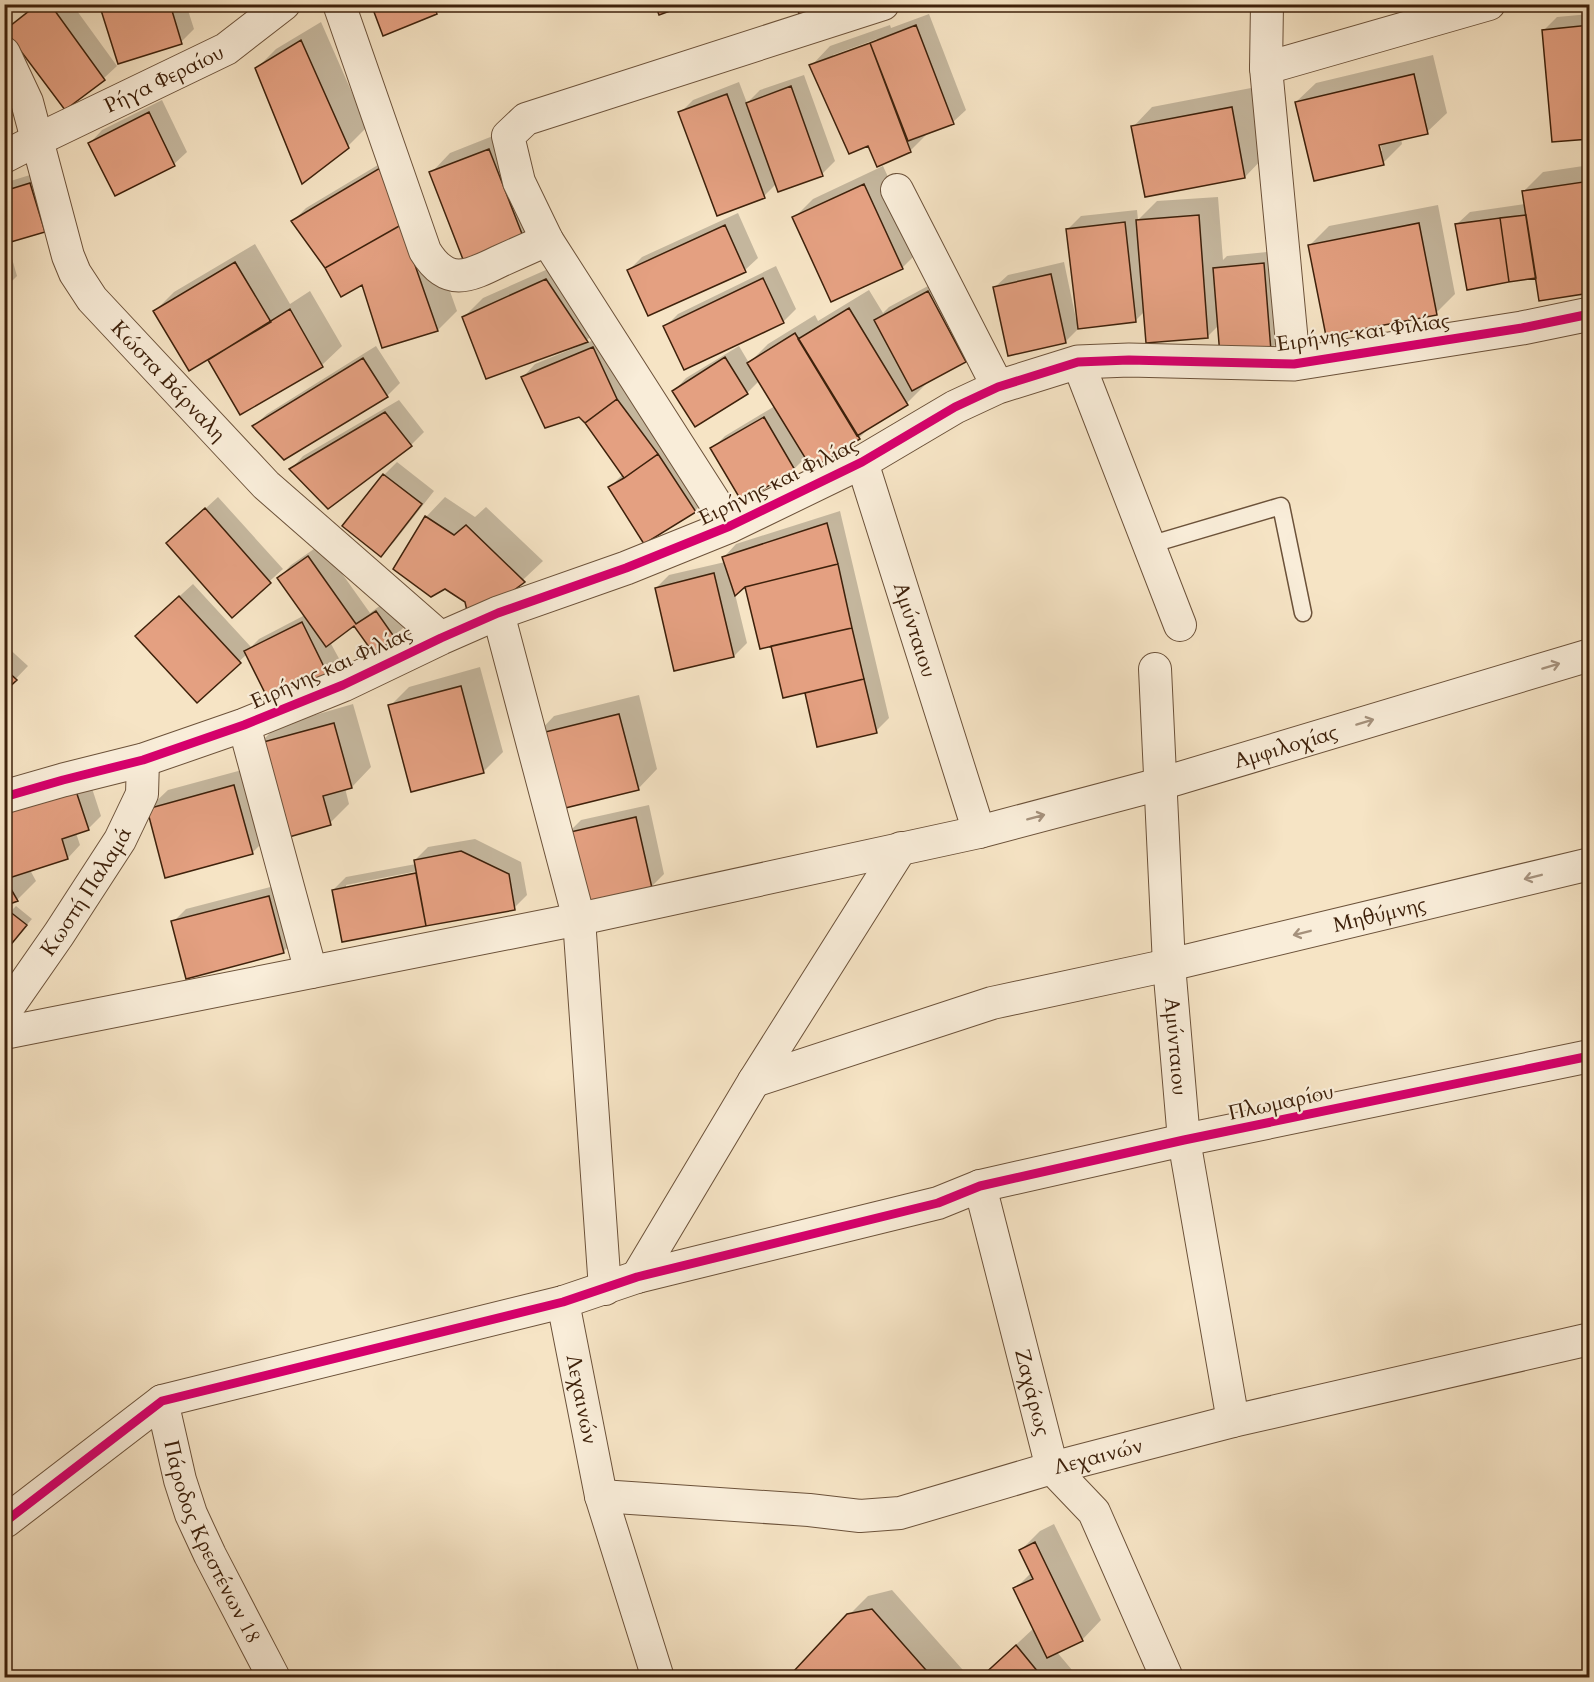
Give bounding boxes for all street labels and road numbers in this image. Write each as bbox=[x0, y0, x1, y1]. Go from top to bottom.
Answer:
street label: Ρήγα Φεραίου bbox=[99, 38, 229, 121]
street label: Ειρήνης και Φιλίας bbox=[1275, 306, 1452, 359]
street label: Κώστα Βάρναλη bbox=[104, 314, 232, 448]
street label: Ειρήνης και Φιλίας bbox=[693, 430, 863, 533]
street label: Αμύνταιου bbox=[886, 579, 943, 681]
street label: Ειρήνης και Φιλίας bbox=[246, 619, 417, 716]
street label: Αμφιλοχίας bbox=[1230, 718, 1341, 776]
street label: Κωστή Παλαμά bbox=[34, 822, 139, 962]
street label: Μηθύμνης bbox=[1330, 890, 1429, 940]
street label: Αμύνταιου bbox=[1157, 996, 1194, 1097]
street label: Πλωμαρίου bbox=[1226, 1077, 1336, 1128]
street label: Ζαχάρως bbox=[1007, 1346, 1057, 1439]
street label: Λεχαινών bbox=[559, 1352, 604, 1447]
street label: Λεχαινών bbox=[1051, 1431, 1146, 1482]
street label: Πάροδος Κρεστένων 18 bbox=[156, 1437, 268, 1649]

